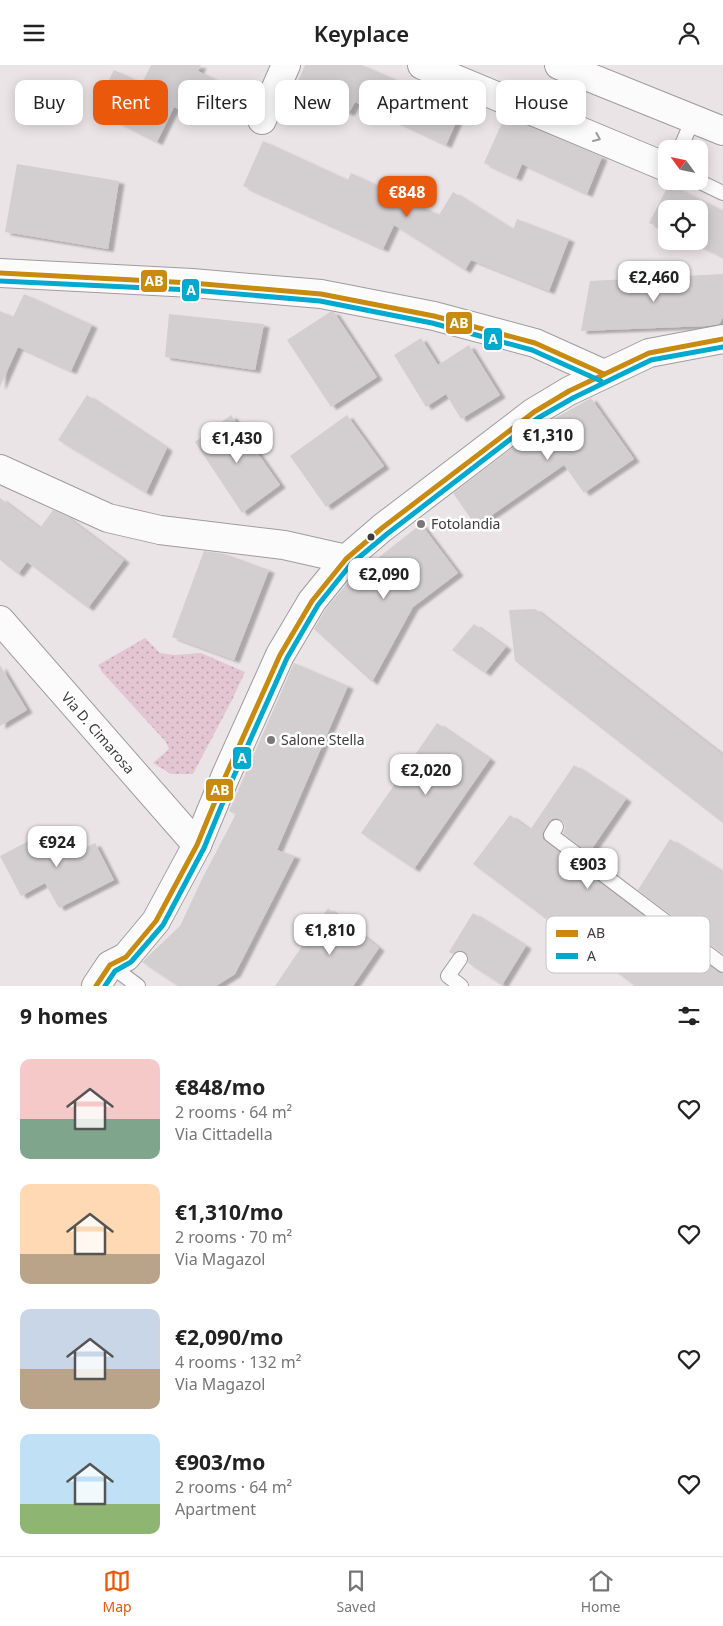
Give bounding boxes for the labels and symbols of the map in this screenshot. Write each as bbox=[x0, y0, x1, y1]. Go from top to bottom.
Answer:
one-way arrow bbox=[592, 132, 600, 142]
north arrow bbox=[658, 140, 708, 190]
pin: €848 bbox=[377, 175, 437, 218]
pin: €2,460 bbox=[613, 261, 695, 303]
line badge: AB bbox=[140, 269, 168, 293]
text: AB bbox=[145, 271, 164, 290]
line badge: A bbox=[181, 278, 200, 302]
text: A bbox=[186, 280, 196, 299]
line badge: AB bbox=[445, 311, 473, 335]
text: AB bbox=[450, 313, 469, 332]
line badge: A bbox=[483, 327, 503, 351]
text: A bbox=[488, 329, 498, 348]
pin: €1,310 bbox=[507, 419, 589, 461]
pin: €1,430 bbox=[196, 421, 278, 464]
place label: Fotolandia bbox=[431, 514, 500, 533]
marker: Fotolandia bbox=[415, 518, 427, 530]
unlabelled marker bbox=[366, 532, 376, 542]
pin: €2,090 bbox=[343, 557, 425, 600]
street label: Via D. Cimarosa bbox=[58, 688, 139, 778]
place label: Salone Stella bbox=[281, 730, 365, 749]
marker: Salone Stella bbox=[265, 734, 277, 746]
line badge: A bbox=[232, 746, 252, 770]
text: A bbox=[237, 748, 247, 767]
pin: €2,020 bbox=[385, 753, 467, 796]
line badge: AB bbox=[205, 778, 234, 802]
text: AB bbox=[211, 780, 230, 799]
pin: €924 bbox=[27, 825, 87, 868]
pin: €903 bbox=[558, 847, 618, 890]
pin: €1,810 bbox=[289, 913, 371, 956]
legend bbox=[546, 916, 710, 973]
text: AB bbox=[587, 923, 605, 942]
text: A bbox=[587, 946, 596, 965]

